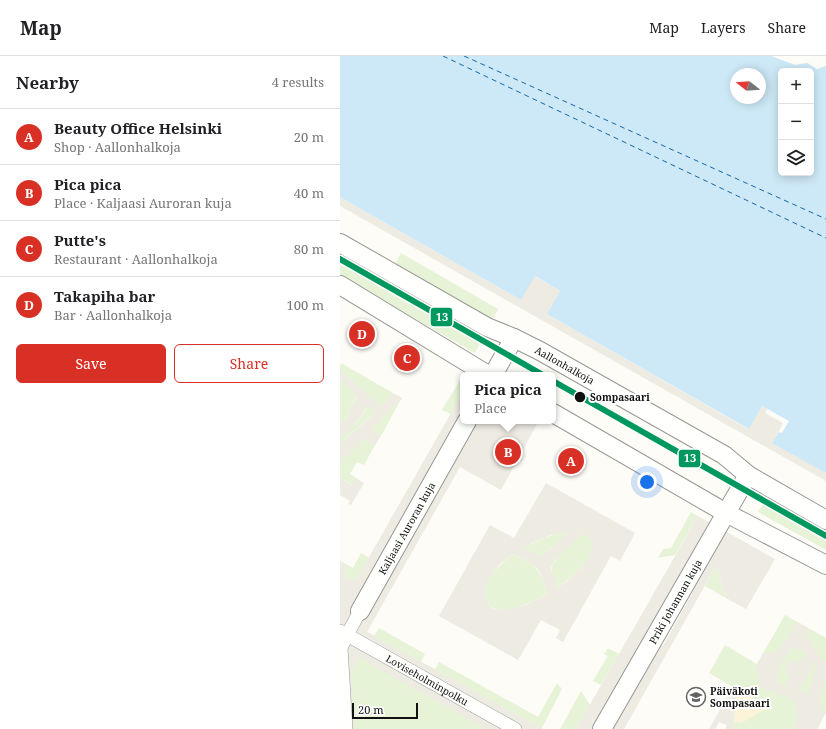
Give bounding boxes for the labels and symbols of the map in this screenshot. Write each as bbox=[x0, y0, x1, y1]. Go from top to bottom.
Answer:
north arrow bbox=[730, 68, 766, 104]
line badge: 13 bbox=[430, 307, 453, 327]
text: 13 bbox=[436, 309, 448, 324]
pin: D bbox=[349, 319, 375, 349]
pin: C bbox=[394, 343, 420, 373]
street label: Aallonhalkoja bbox=[533, 343, 597, 388]
marker: Sompasaari bbox=[573, 390, 587, 404]
place label: Sompasaari bbox=[590, 390, 650, 404]
pin: B bbox=[495, 437, 521, 467]
pin: A bbox=[558, 446, 584, 476]
line badge: 13 bbox=[678, 449, 701, 468]
text: 13 bbox=[684, 450, 696, 465]
your location bbox=[637, 472, 657, 492]
street label: Kaljaasi Auroran kuja bbox=[375, 479, 438, 577]
street label: Priki Johannan kuja bbox=[645, 556, 705, 646]
street label: Loviseholminpolku bbox=[383, 651, 472, 709]
place label: Päiväkoti Sompasaari bbox=[710, 684, 770, 710]
school or university icon: Päiväkoti Sompasaari bbox=[685, 686, 707, 708]
scale bar bbox=[352, 701, 418, 720]

